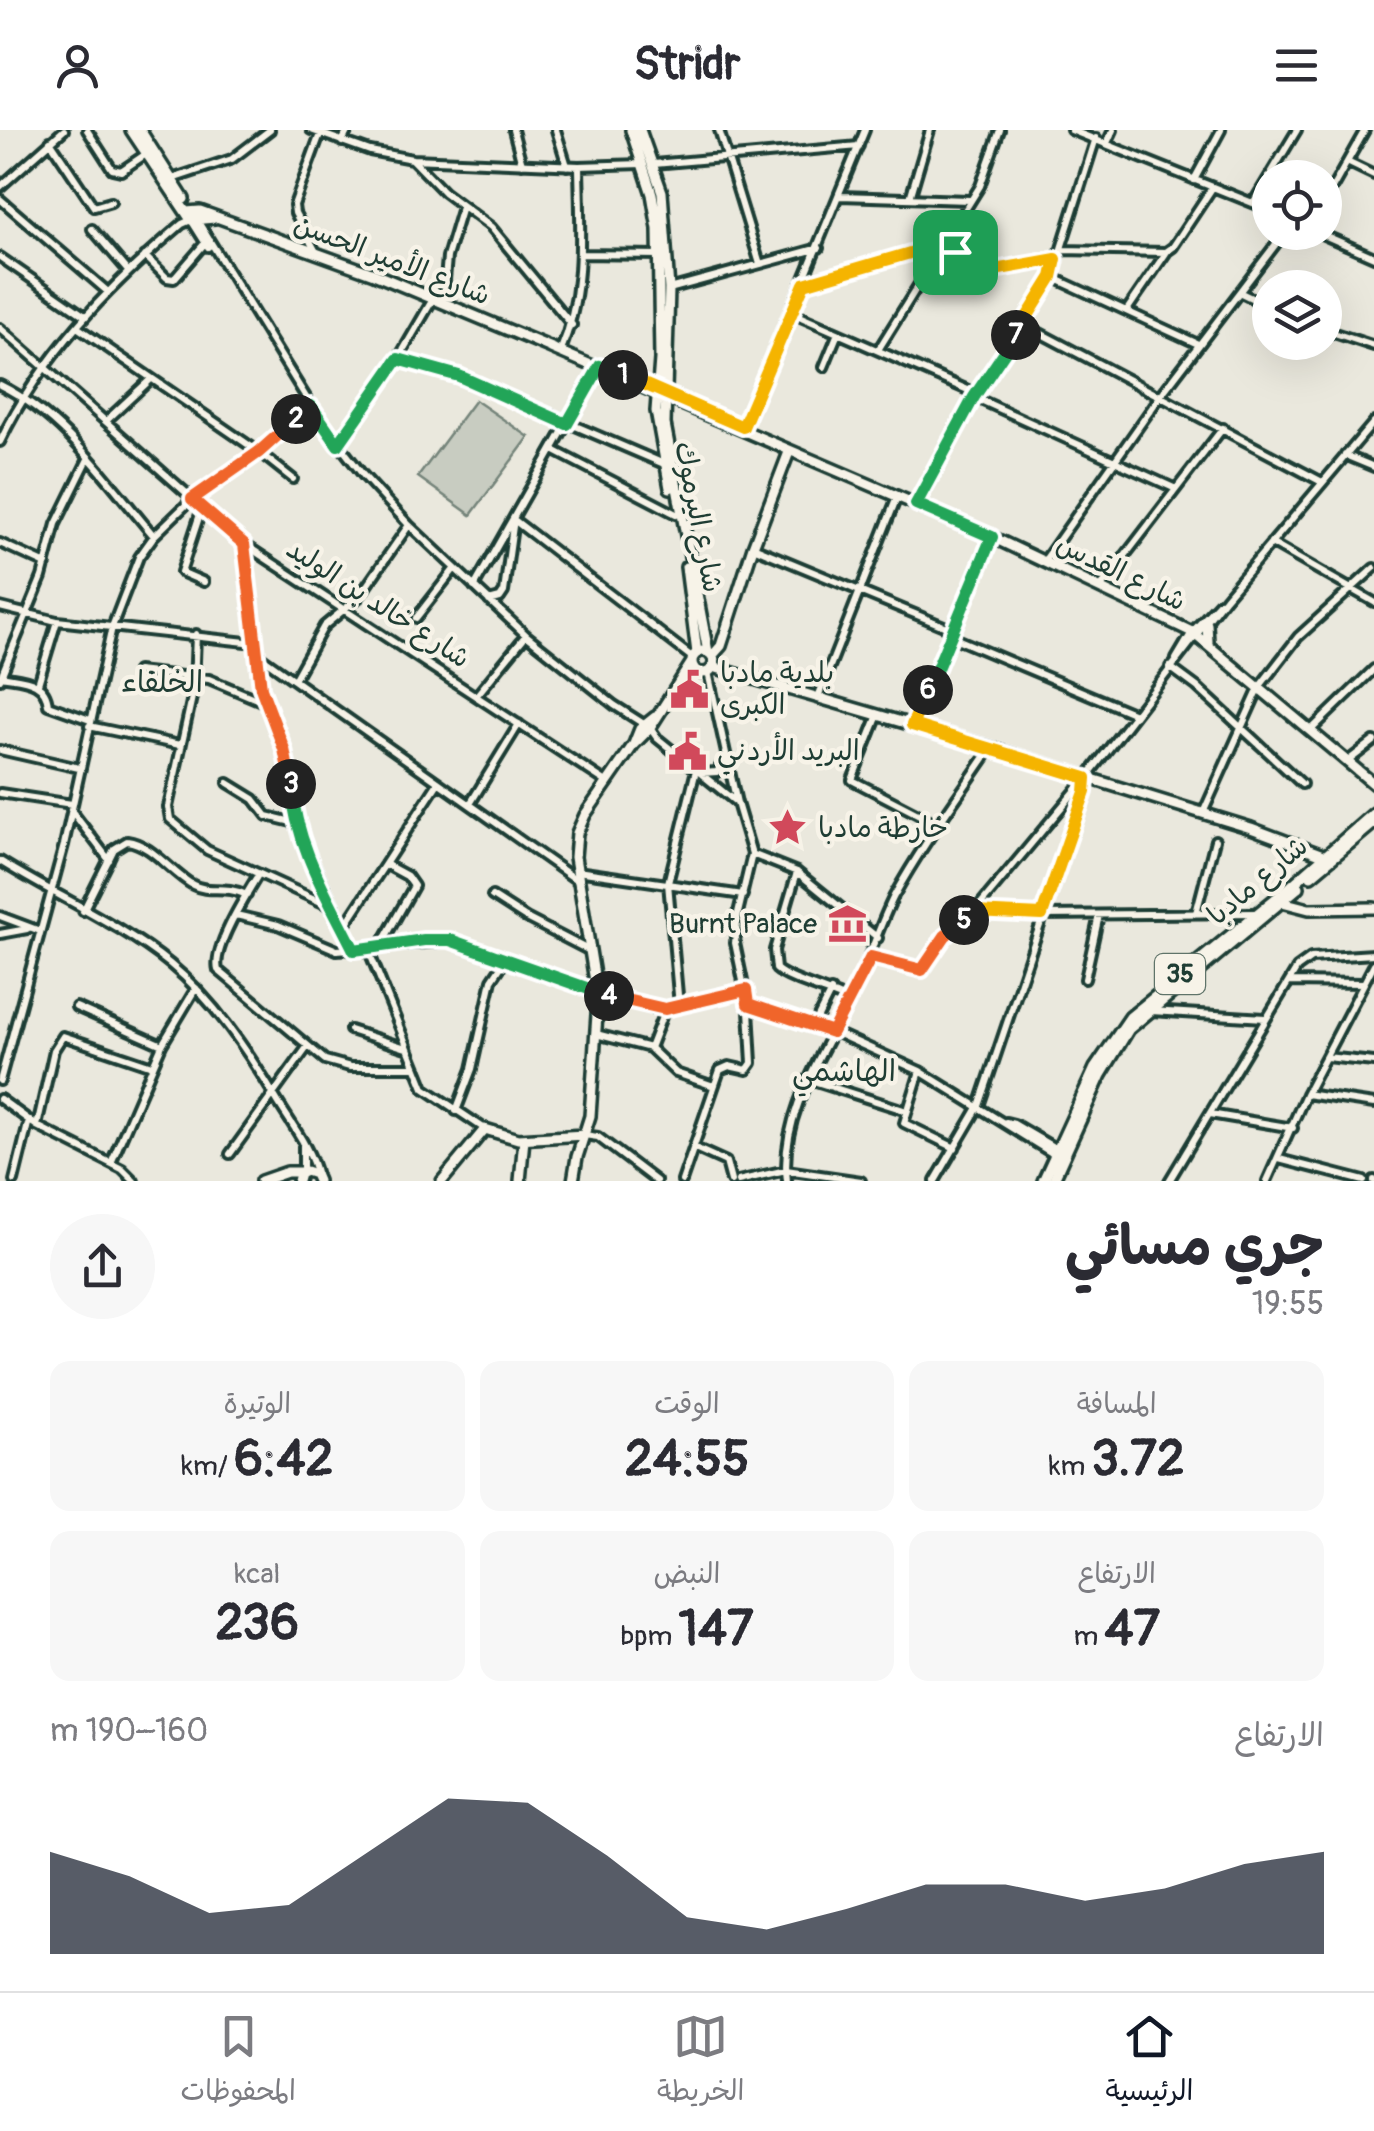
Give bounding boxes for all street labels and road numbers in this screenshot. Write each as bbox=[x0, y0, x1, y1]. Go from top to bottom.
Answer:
street label: شارع الأمير الحسن bbox=[289, 205, 496, 314]
street label: شارع اليرموك bbox=[665, 438, 730, 596]
street label: شارع القدس bbox=[1050, 527, 1191, 620]
street label: شارع خالد بن الوليد bbox=[279, 532, 476, 677]
street label: شارع مادبا bbox=[1201, 829, 1316, 934]
road number: 35 bbox=[1155, 954, 1205, 994]

